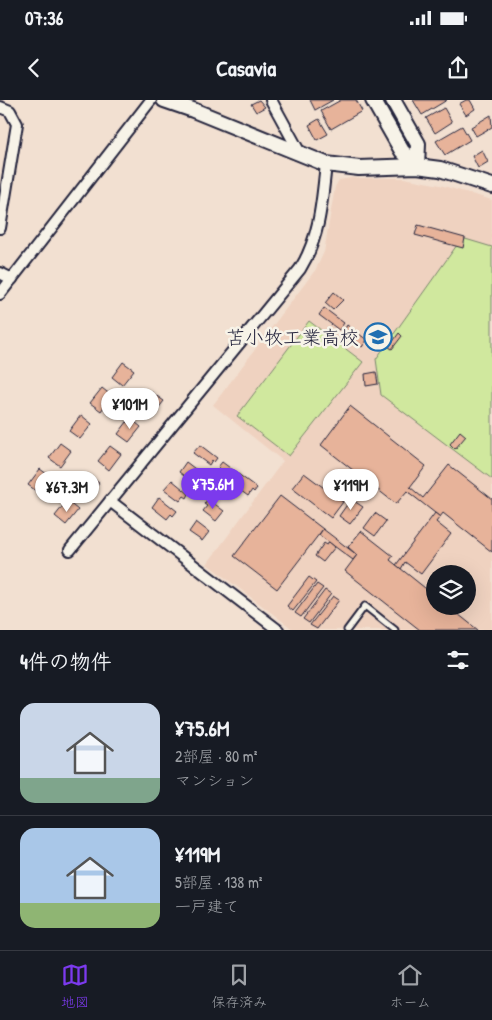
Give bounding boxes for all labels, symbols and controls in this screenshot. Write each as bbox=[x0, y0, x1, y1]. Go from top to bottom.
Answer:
text: 07:36 bbox=[25, 5, 63, 31]
text: Casavia bbox=[216, 53, 276, 83]
icon: back bbox=[20, 54, 48, 82]
icon: share bbox=[444, 54, 472, 82]
school or university icon: 苫小牧工業高校 bbox=[363, 322, 393, 352]
place label: 苫小牧工業高校 bbox=[226, 324, 359, 350]
pin: ¥101M bbox=[95, 388, 165, 430]
text: ¥101M bbox=[112, 393, 148, 415]
pin: ¥75.6M bbox=[172, 468, 254, 510]
pin: ¥119M bbox=[316, 468, 386, 511]
pin: ¥67.3M bbox=[26, 470, 108, 513]
text: ¥75.6M bbox=[192, 473, 234, 495]
text: ¥119M bbox=[334, 474, 368, 496]
text: ¥67.3M bbox=[46, 476, 88, 498]
map controls bbox=[426, 565, 476, 615]
button: layers bbox=[426, 565, 476, 615]
icon: filters bbox=[444, 646, 472, 674]
text: 4件の物件 bbox=[20, 647, 112, 676]
text: ¥75.6M bbox=[175, 714, 229, 743]
icon: home bbox=[60, 723, 120, 783]
text: 2部屋 · 80 m² bbox=[175, 745, 257, 767]
text: マンション bbox=[175, 769, 254, 791]
text: ¥119M bbox=[175, 840, 220, 869]
icon: home bbox=[60, 848, 120, 908]
text: 5部屋 · 138 m² bbox=[175, 871, 262, 893]
text: 一戸建て bbox=[175, 895, 239, 917]
tab: 地図 bbox=[61, 961, 89, 1011]
tab: 保存済み bbox=[211, 961, 267, 1011]
tab: ホーム bbox=[389, 961, 431, 1011]

